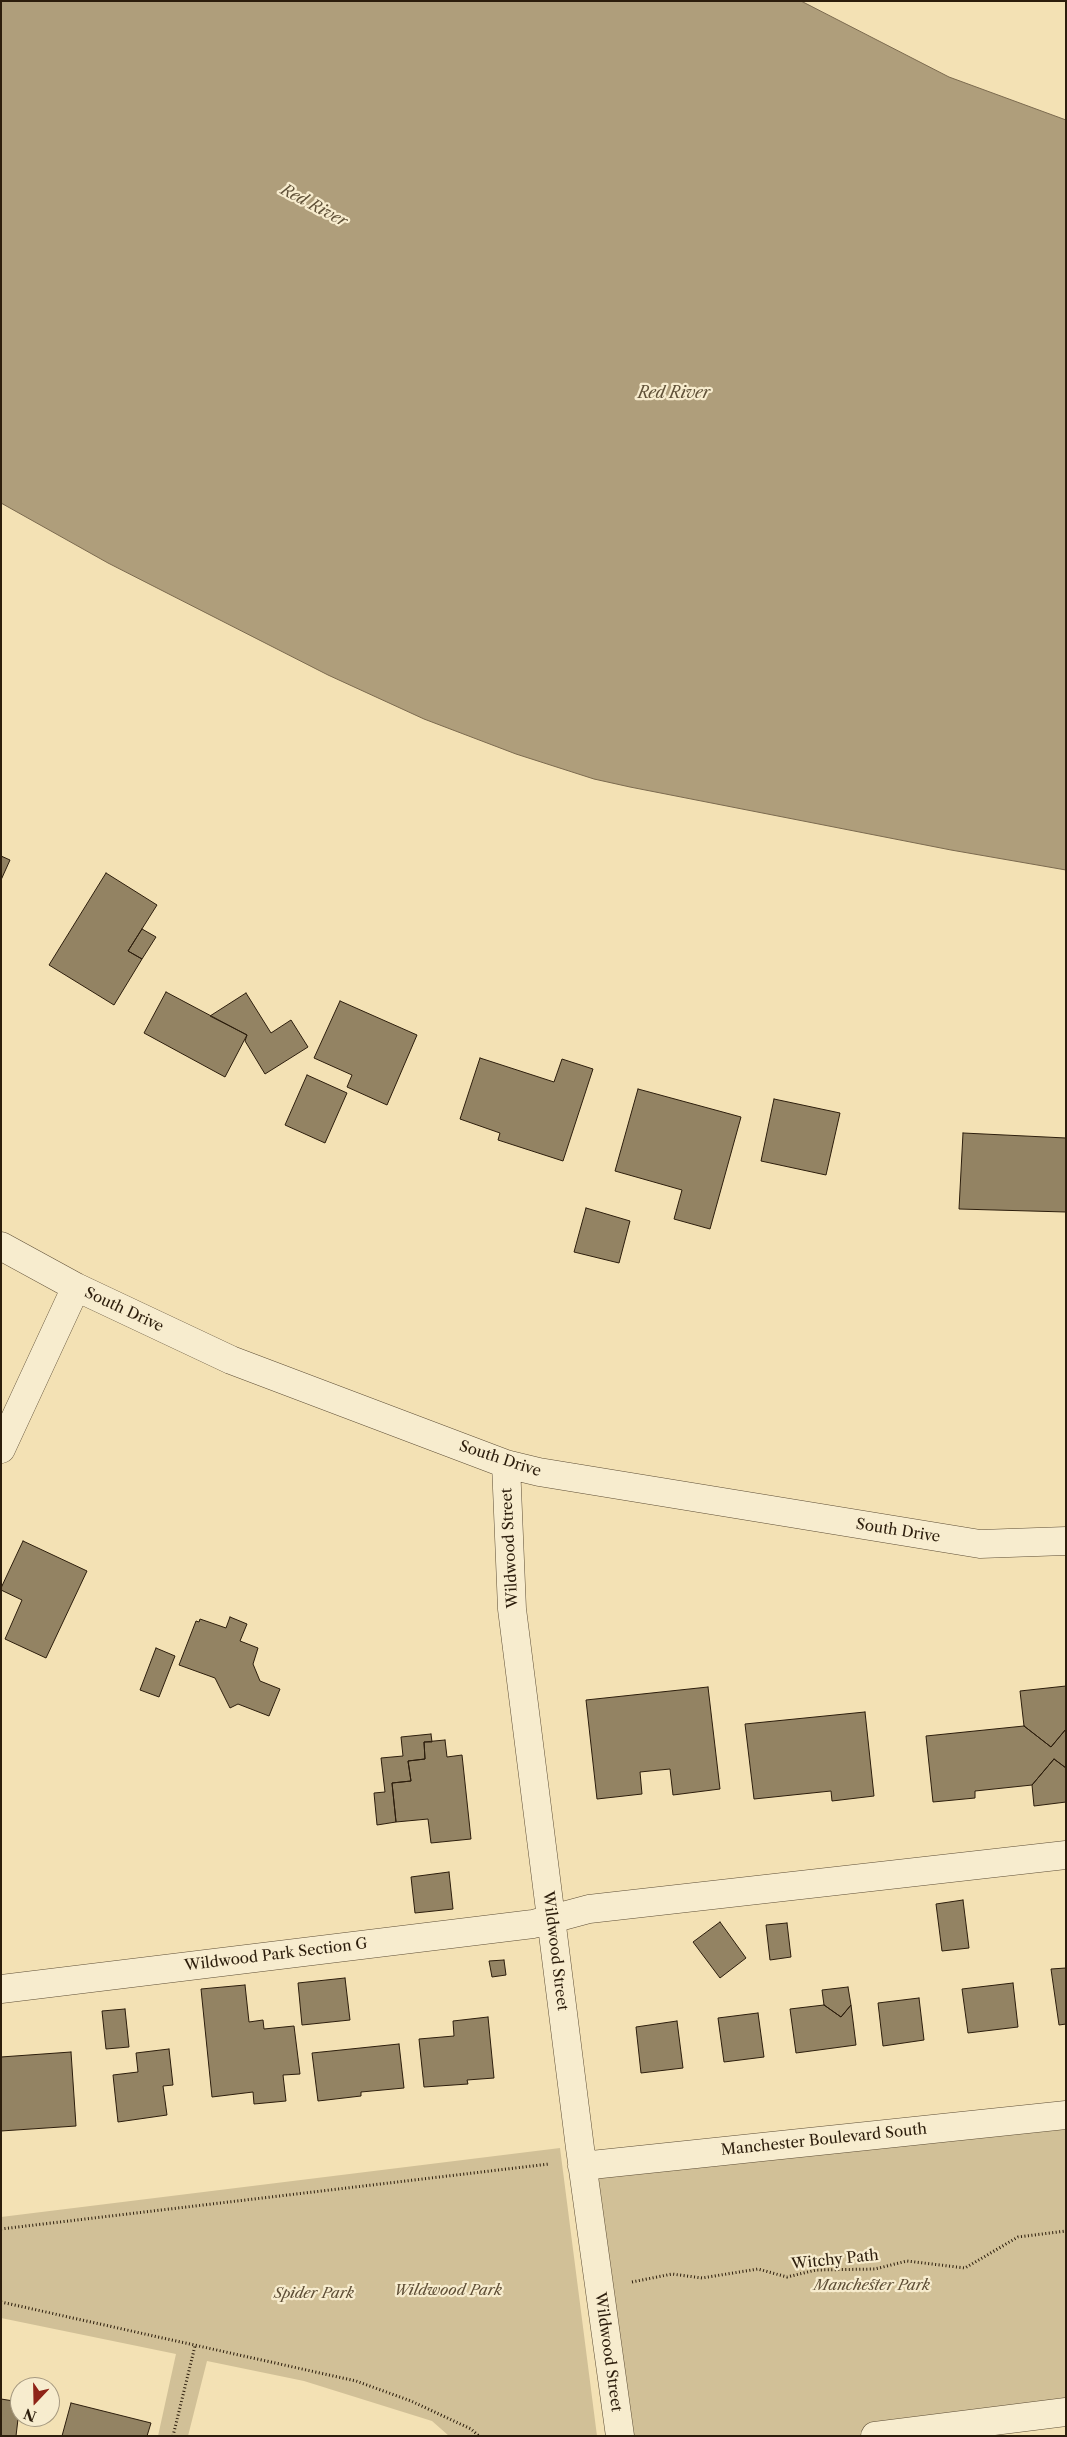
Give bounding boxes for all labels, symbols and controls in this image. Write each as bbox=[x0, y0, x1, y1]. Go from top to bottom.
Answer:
water label: Red River bbox=[277, 181, 351, 231]
water label: Red River bbox=[638, 383, 710, 403]
street label: South Drive bbox=[82, 1284, 166, 1336]
street label: South Drive bbox=[457, 1437, 543, 1481]
street label: Wildwood Street bbox=[498, 1487, 522, 1609]
street label: South Drive bbox=[855, 1515, 941, 1547]
street label: Wildwood Street bbox=[539, 1890, 571, 2012]
street label: Wildwood Park Section G bbox=[183, 1935, 369, 1975]
street label: Manchester Boulevard South bbox=[720, 2120, 928, 2160]
street label: Witchy Path bbox=[790, 2246, 880, 2274]
park label: Manchester Park bbox=[814, 2277, 930, 2295]
park label: Wildwood Park bbox=[394, 2282, 502, 2300]
park label: Spider Park bbox=[274, 2285, 354, 2303]
street label: Wildwood Street bbox=[591, 2291, 625, 2413]
north arrow bbox=[10, 2377, 60, 2427]
text: N bbox=[21, 2404, 39, 2426]

